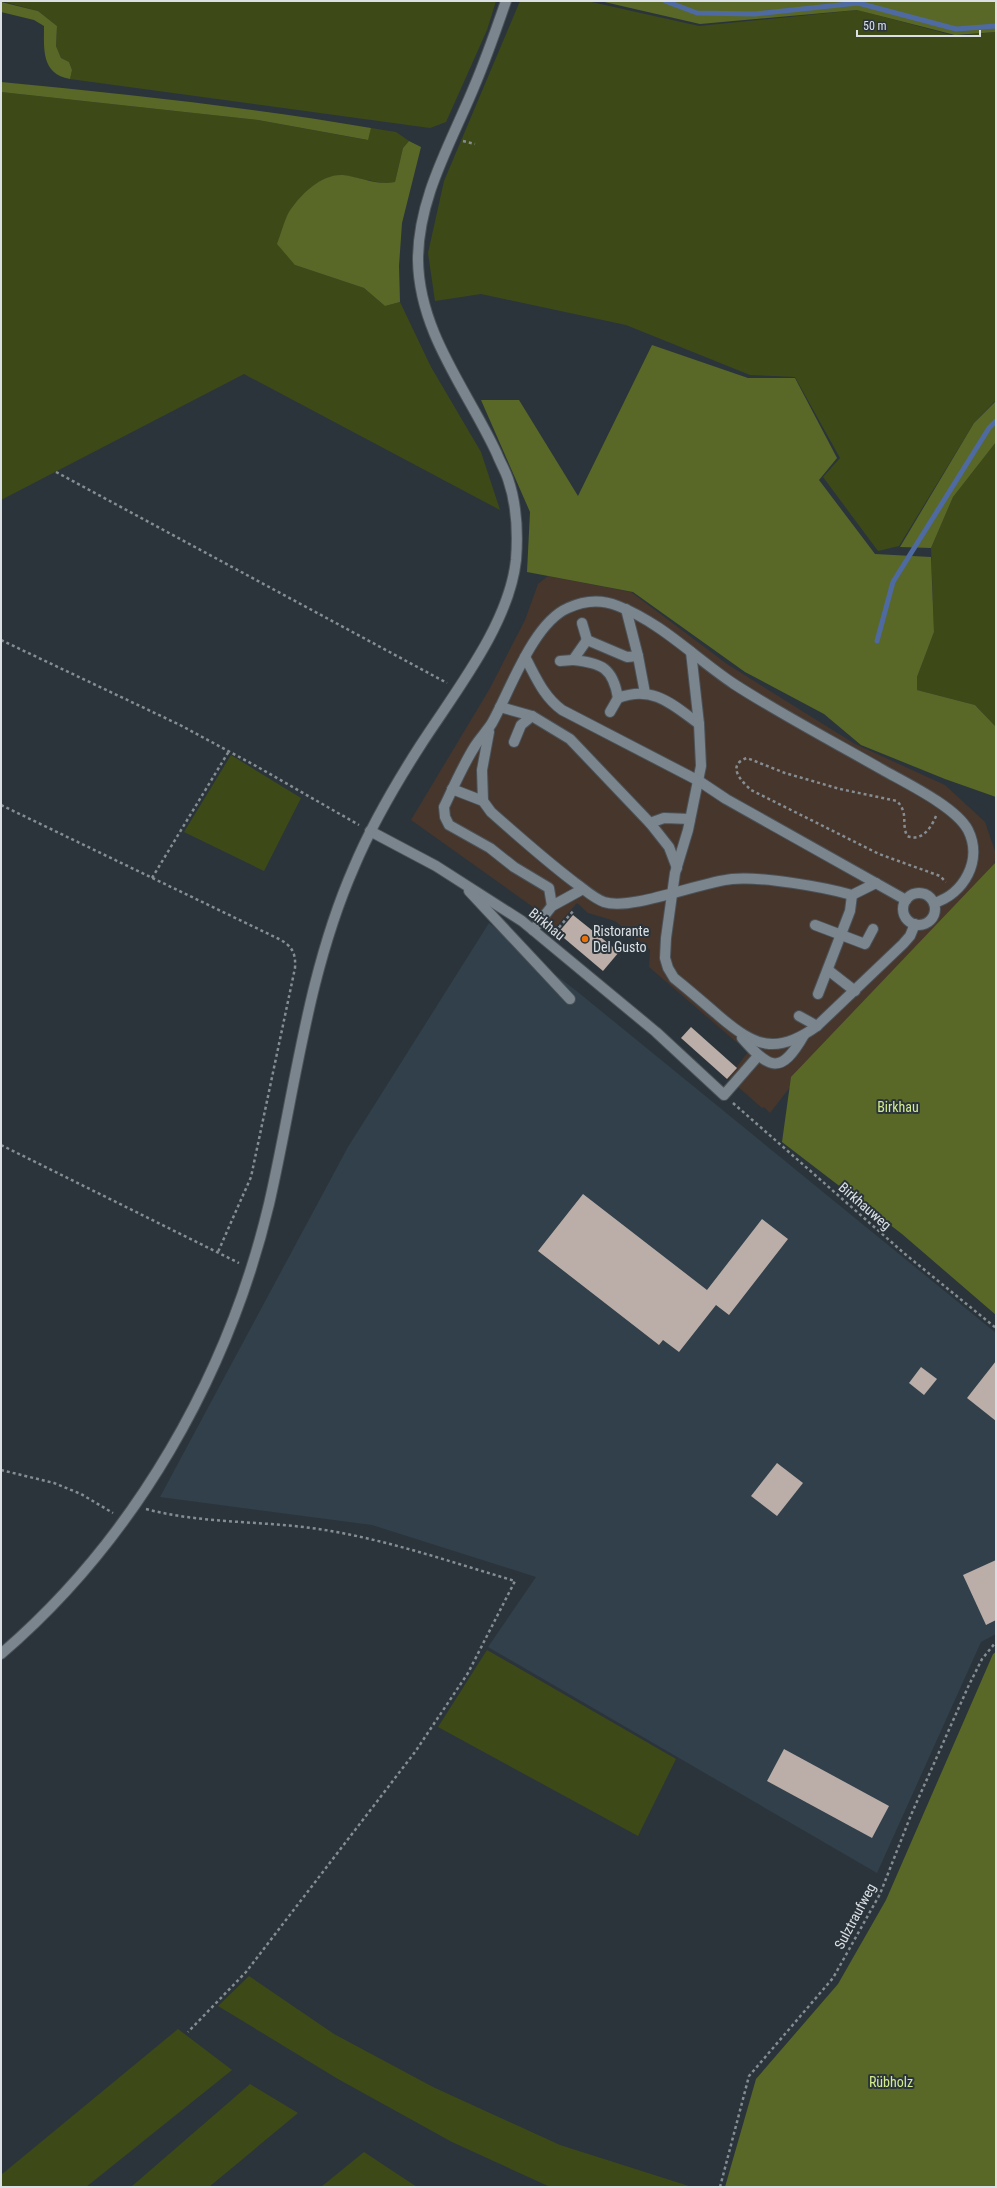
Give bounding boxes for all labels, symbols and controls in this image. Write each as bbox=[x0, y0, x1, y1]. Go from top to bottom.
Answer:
scale bar bbox=[857, 12, 980, 38]
text: 50 m bbox=[863, 19, 887, 33]
street label: Birkhau bbox=[526, 905, 568, 943]
place label: Ristorante Del Gusto bbox=[593, 923, 650, 955]
marker: Ristorante Del Gusto bbox=[580, 934, 590, 944]
park label: Birkhau bbox=[877, 1099, 919, 1115]
street label: Birkhauweg bbox=[836, 1179, 894, 1233]
street label: Sulztraufweg bbox=[831, 1880, 879, 1952]
park label: Rübholz bbox=[869, 2074, 913, 2090]

